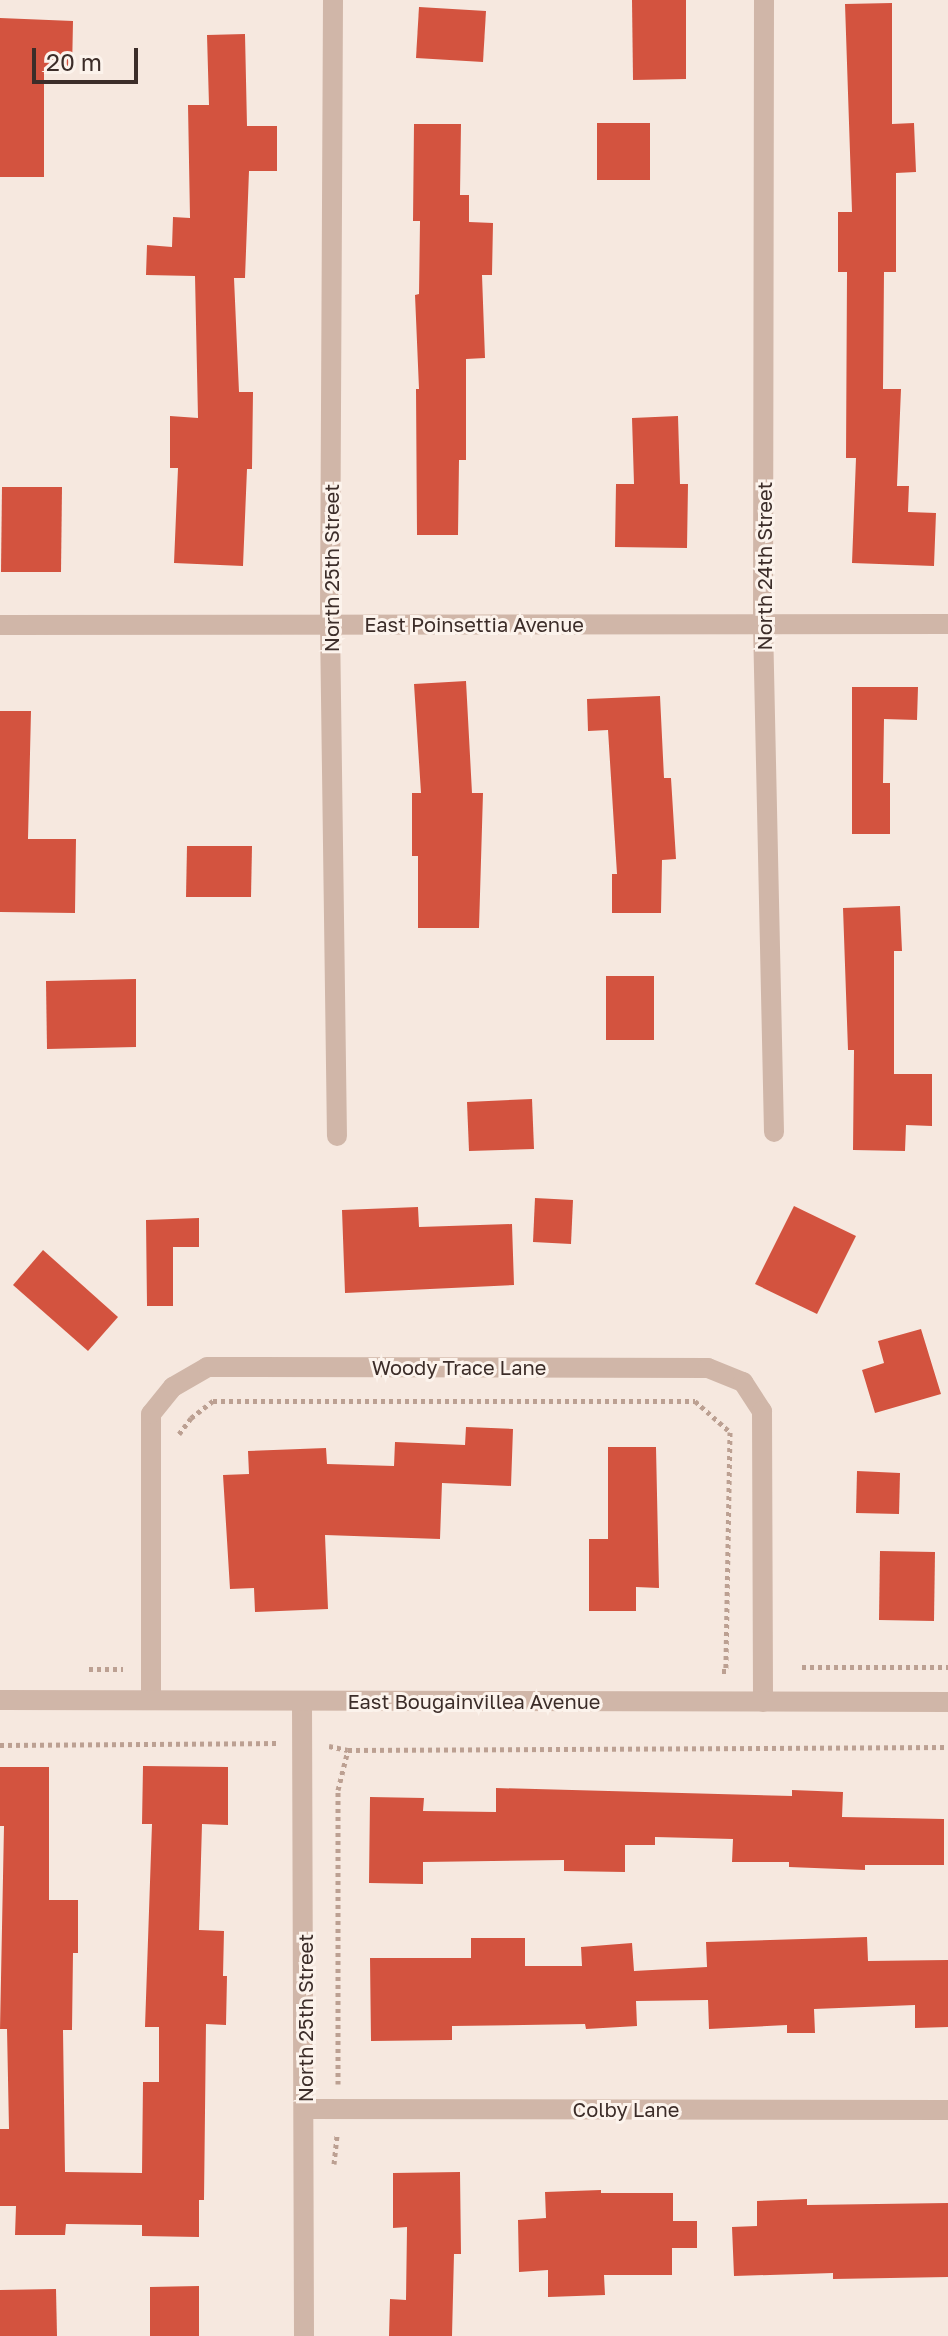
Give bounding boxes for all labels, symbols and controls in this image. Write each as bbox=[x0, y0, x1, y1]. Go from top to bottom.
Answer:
scale bar bbox=[36, 32, 142, 82]
text: 20 m bbox=[46, 47, 102, 76]
street label: North 24th Street bbox=[752, 482, 776, 650]
street label: North 25th Street bbox=[319, 484, 343, 652]
street label: East Poinsettia Avenue bbox=[364, 612, 584, 636]
street label: Woody Trace Lane bbox=[372, 1355, 546, 1379]
street label: East Bougainvillea Avenue bbox=[348, 1689, 600, 1713]
street label: North 25th Street bbox=[293, 1934, 317, 2102]
street label: Colby Lane bbox=[573, 2097, 679, 2121]

